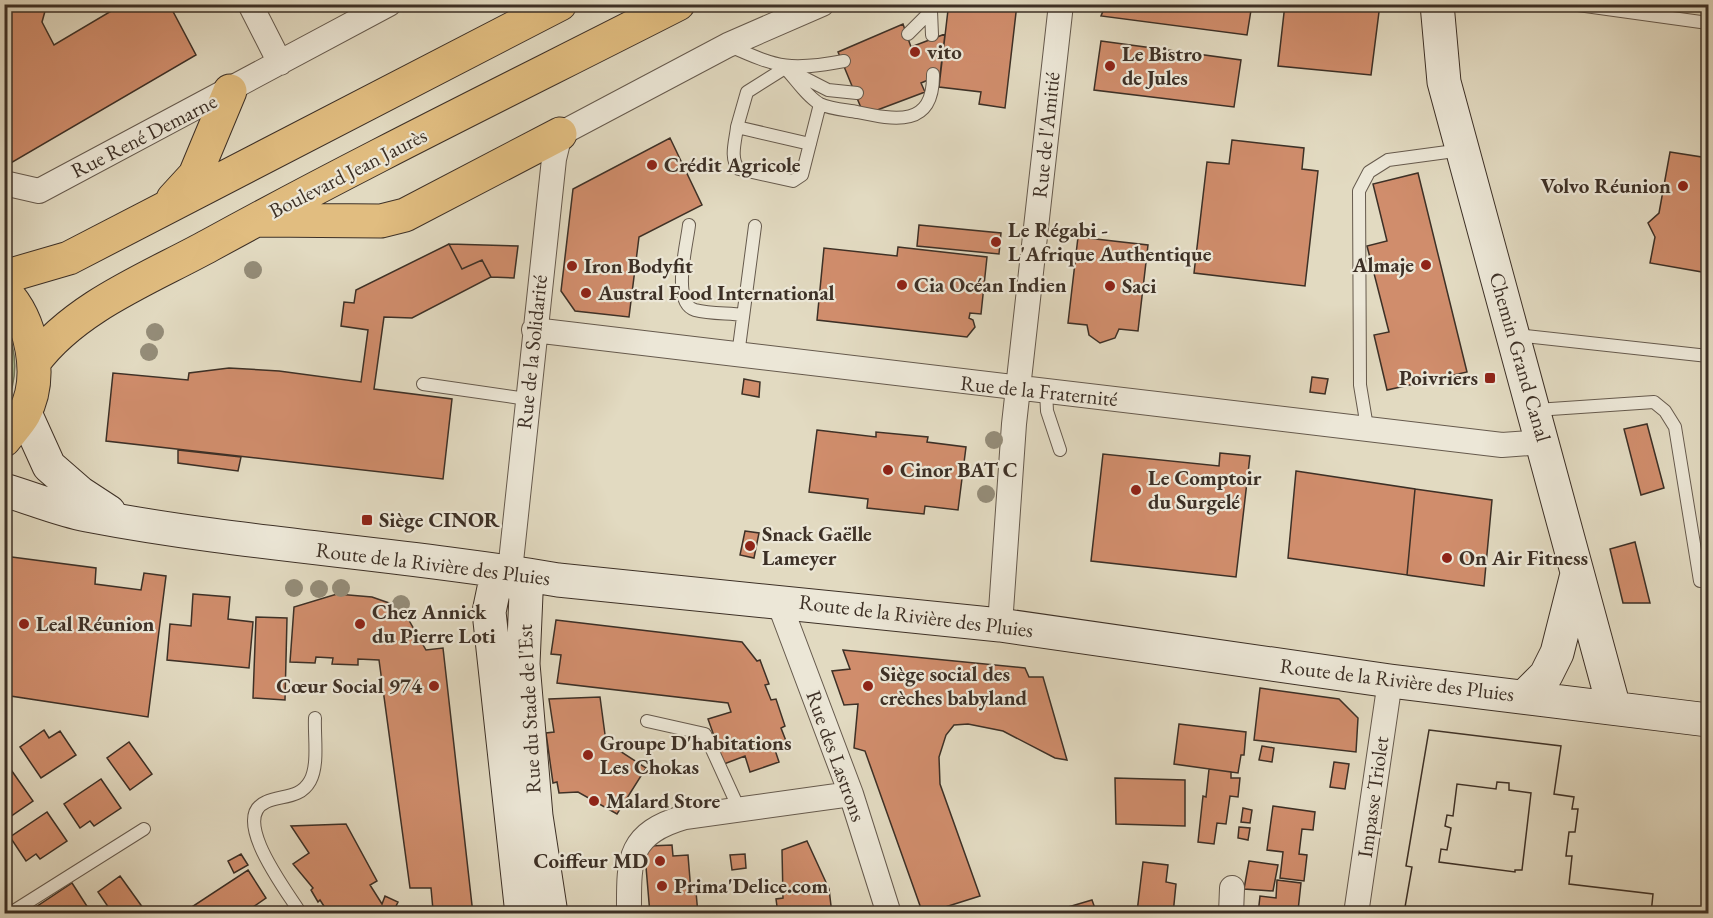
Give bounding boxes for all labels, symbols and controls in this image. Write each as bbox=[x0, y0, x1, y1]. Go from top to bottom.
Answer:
place label: vito bbox=[927, 38, 962, 65]
place label: Le Bistro de Jules bbox=[1122, 40, 1203, 91]
marker: vito bbox=[908, 45, 922, 59]
marker: Le Bistro de Jules bbox=[1103, 59, 1117, 73]
street label: Rue de l'Amitié bbox=[1025, 71, 1066, 199]
street label: Rue René Demarne bbox=[66, 87, 221, 184]
street label: Boulevard Jean Jaurès bbox=[264, 121, 431, 224]
place label: Crédit Agricole bbox=[664, 151, 801, 178]
marker: Crédit Agricole bbox=[645, 158, 659, 172]
place label: Volvo Réunion bbox=[1541, 172, 1671, 199]
marker: Volvo Réunion bbox=[1676, 179, 1690, 193]
place label: Le Régabi - L'Afrique Authentique bbox=[1008, 216, 1212, 267]
marker: Le Régabi - L'Afrique Authentique bbox=[989, 235, 1003, 249]
place label: Almaje bbox=[1351, 251, 1414, 278]
place label: Iron Bodyfit bbox=[584, 252, 693, 279]
marker: Almaje bbox=[1419, 258, 1433, 272]
marker: Iron Bodyfit bbox=[565, 259, 579, 273]
street label: Chemin Grand Canal bbox=[1483, 269, 1558, 445]
place label: Cia Océan Indien bbox=[914, 271, 1067, 298]
place label: Saci bbox=[1122, 272, 1156, 299]
street label: Rue de la Solidarité bbox=[510, 273, 553, 430]
marker: Cia Océan Indien bbox=[895, 278, 909, 292]
place label: Austral Food International bbox=[597, 279, 835, 306]
marker: Saci bbox=[1103, 279, 1117, 293]
marker: Austral Food International bbox=[579, 286, 593, 300]
place label: Poivriers bbox=[1399, 364, 1478, 391]
street label: Rue de la Fraternité bbox=[959, 369, 1119, 412]
marker: Poivriers bbox=[1483, 371, 1497, 385]
place label: Cinor BAT C bbox=[900, 456, 1018, 483]
marker: Cinor BAT C bbox=[881, 463, 895, 477]
place label: Le Comptoir du Surgelé bbox=[1148, 464, 1262, 515]
marker: Le Comptoir du Surgelé bbox=[1129, 483, 1143, 497]
place label: Siège CINOR bbox=[379, 506, 501, 533]
marker: Siège CINOR bbox=[360, 513, 374, 527]
place label: Snack Gaëlle Lameyer bbox=[762, 520, 872, 571]
street label: Route de la Rivière des Pluies bbox=[314, 536, 552, 591]
marker: Snack Gaëlle Lameyer bbox=[743, 539, 757, 553]
place label: On Air Fitness bbox=[1459, 544, 1588, 571]
marker: On Air Fitness bbox=[1440, 551, 1454, 565]
street label: Route de la Rivière des Pluies bbox=[797, 588, 1035, 643]
place label: Chez Annick du Pierre Loti bbox=[372, 598, 496, 649]
place label: Leal Réunion bbox=[36, 610, 154, 637]
marker: Leal Réunion bbox=[17, 617, 31, 631]
marker: Chez Annick du Pierre Loti bbox=[353, 617, 367, 631]
street label: Rue du Stade de l'Est bbox=[511, 623, 546, 794]
street label: Route de la Rivière des Pluies bbox=[1278, 652, 1516, 707]
place label: Siège social des crèches babyland bbox=[880, 660, 1028, 711]
place label: Cœur Social 974 bbox=[276, 672, 423, 699]
marker: Cœur Social 974 bbox=[427, 679, 441, 693]
marker: Siège social des crèches babyland bbox=[861, 679, 875, 693]
street label: Rue des Lastrons bbox=[800, 687, 873, 825]
place label: Groupe D'habitations Les Chokas bbox=[600, 729, 791, 780]
street label: Impasse Triolet bbox=[1351, 734, 1394, 859]
marker: Groupe D'habitations Les Chokas bbox=[581, 748, 595, 762]
place label: Malard Store bbox=[606, 787, 720, 814]
marker: Malard Store bbox=[587, 794, 601, 808]
place label: Coiffeur MD bbox=[534, 847, 648, 874]
marker: Coiffeur MD bbox=[653, 854, 667, 868]
place label: Prima'Delice.com bbox=[674, 872, 828, 899]
marker: Prima'Delice.com bbox=[655, 879, 669, 893]

